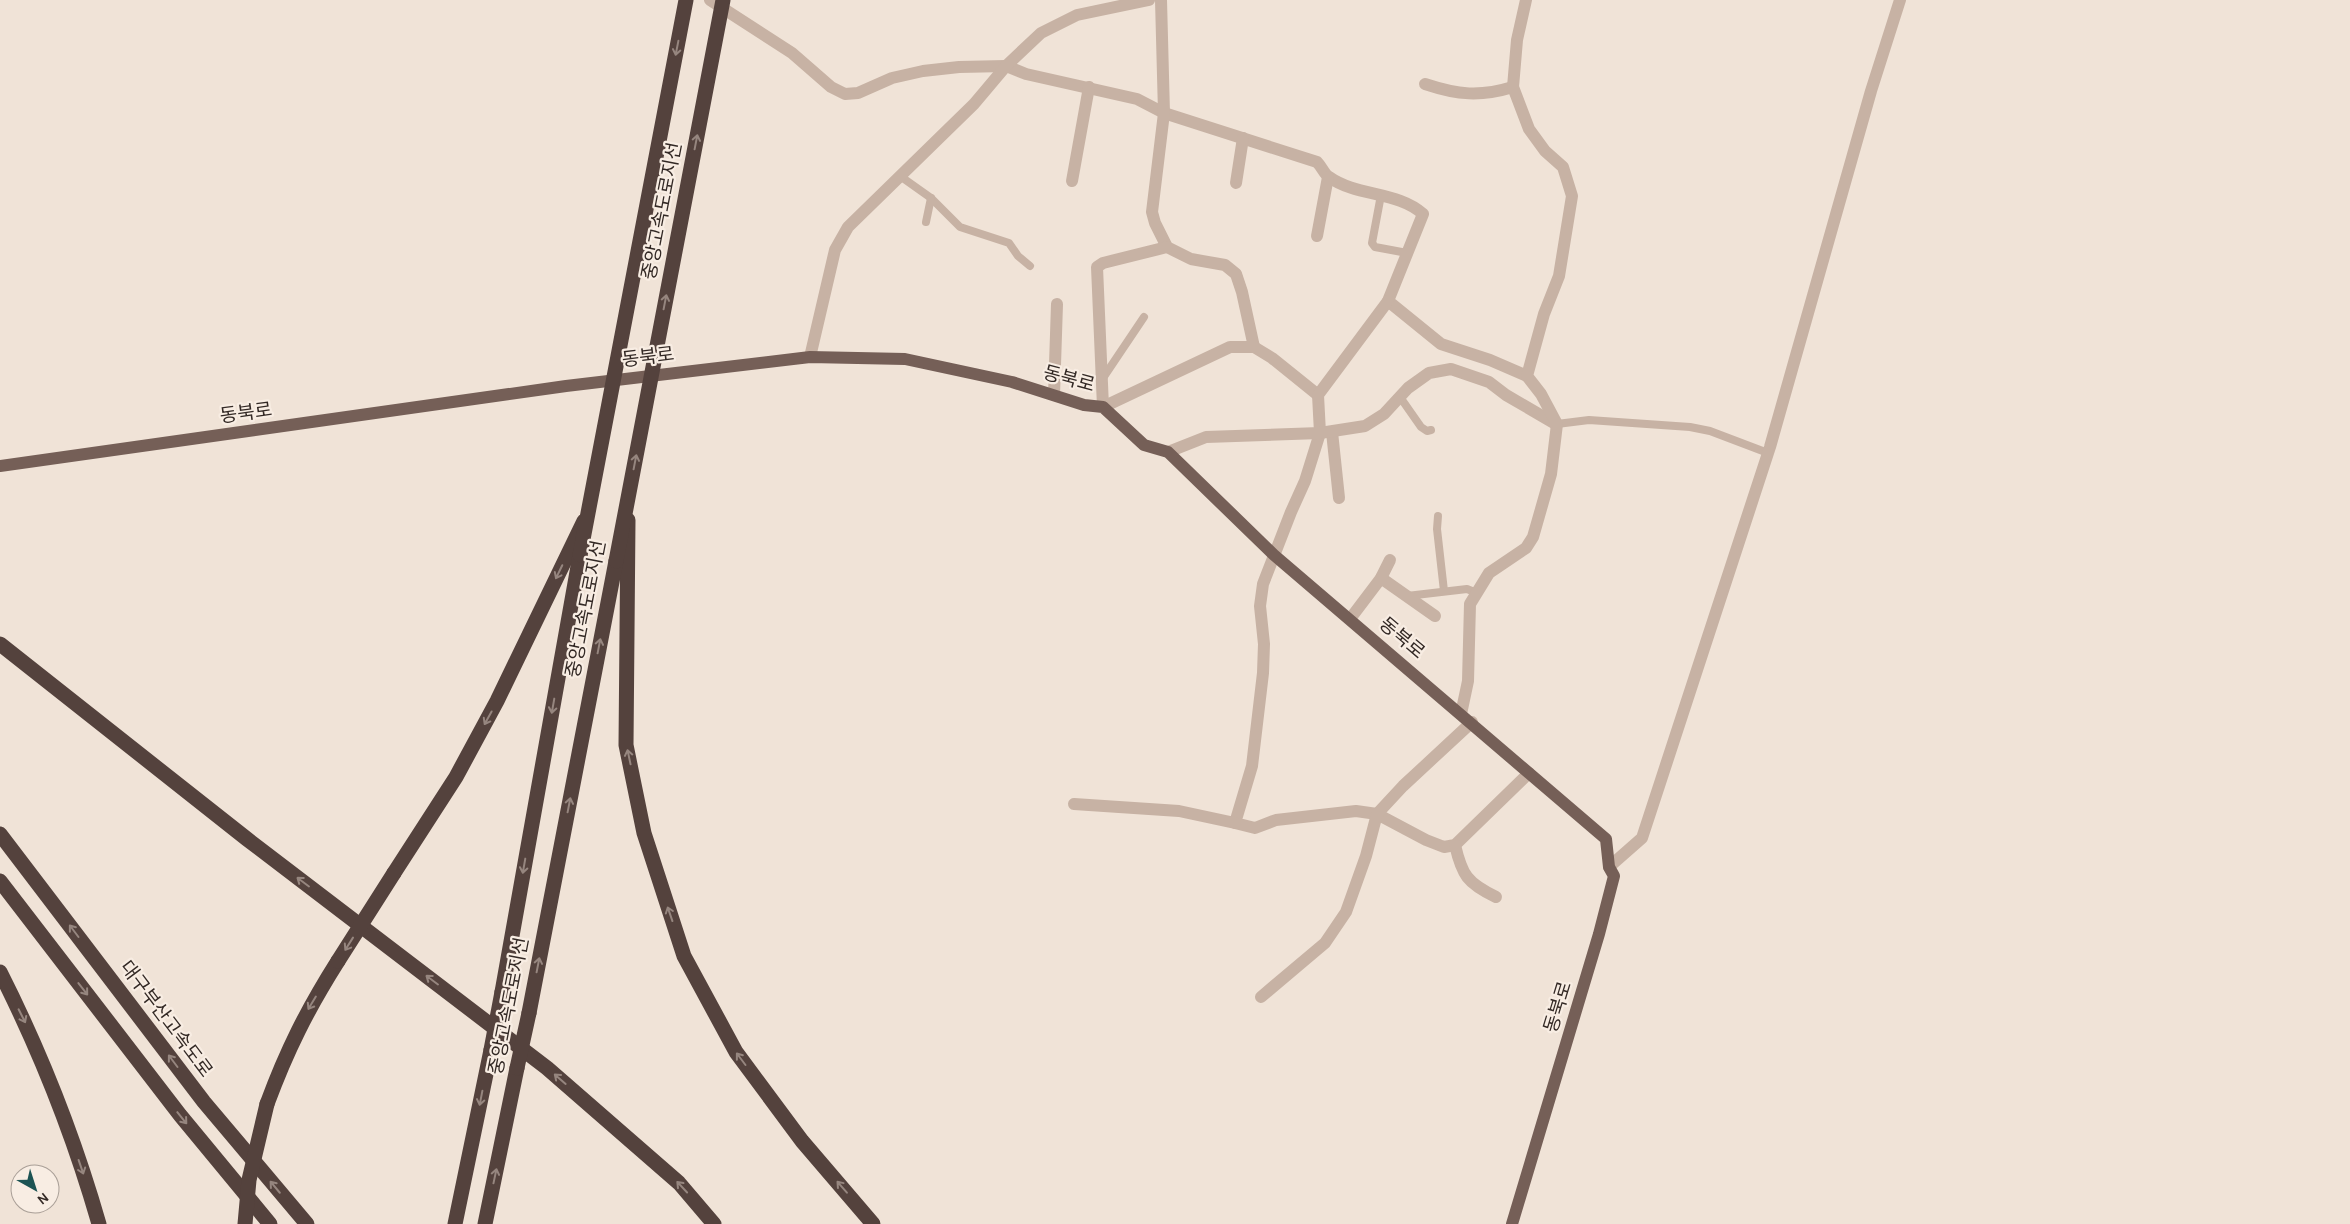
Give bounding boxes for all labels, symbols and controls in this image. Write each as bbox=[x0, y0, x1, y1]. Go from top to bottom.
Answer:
one-way arrow bbox=[671, 39, 681, 55]
one-way arrow bbox=[691, 135, 701, 151]
street label: 중앙고속도로지선 bbox=[638, 140, 686, 282]
one-way arrow bbox=[661, 294, 671, 310]
street label: 동북로 bbox=[621, 343, 675, 371]
street label: 동북로 bbox=[1041, 362, 1097, 396]
street label: 동북로 bbox=[218, 398, 274, 428]
one-way arrow bbox=[630, 454, 640, 470]
street label: 중앙고속도로지선 bbox=[562, 538, 610, 680]
one-way arrow bbox=[554, 564, 564, 579]
street label: 동북로 bbox=[1375, 613, 1429, 663]
one-way arrow bbox=[595, 638, 605, 654]
one-way arrow bbox=[547, 698, 557, 714]
one-way arrow bbox=[483, 710, 492, 725]
one-way arrow bbox=[623, 749, 633, 765]
one-way arrow bbox=[564, 798, 574, 814]
one-way arrow bbox=[519, 858, 528, 874]
one-way arrow bbox=[297, 876, 310, 887]
one-way arrow bbox=[665, 907, 674, 922]
one-way arrow bbox=[69, 925, 80, 938]
street label: 중앙고속도로지선 bbox=[485, 935, 533, 1077]
one-way arrow bbox=[344, 937, 355, 951]
street label: 대구부산고속도로 bbox=[115, 957, 217, 1081]
one-way arrow bbox=[533, 957, 543, 973]
one-way arrow bbox=[425, 975, 439, 985]
street label: 동북로 bbox=[1540, 979, 1576, 1035]
one-way arrow bbox=[78, 982, 88, 996]
one-way arrow bbox=[307, 995, 317, 1009]
one-way arrow bbox=[18, 1008, 27, 1023]
one-way arrow bbox=[736, 1052, 746, 1066]
one-way arrow bbox=[168, 1054, 178, 1068]
one-way arrow bbox=[554, 1074, 567, 1085]
one-way arrow bbox=[476, 1089, 485, 1105]
one-way arrow bbox=[177, 1111, 188, 1124]
one-way arrow bbox=[77, 1159, 86, 1174]
north arrow bbox=[10, 1164, 60, 1214]
one-way arrow bbox=[490, 1169, 500, 1185]
one-way arrow bbox=[270, 1180, 281, 1193]
one-way arrow bbox=[676, 1181, 688, 1193]
one-way arrow bbox=[836, 1181, 847, 1194]
text: N bbox=[34, 1189, 52, 1208]

